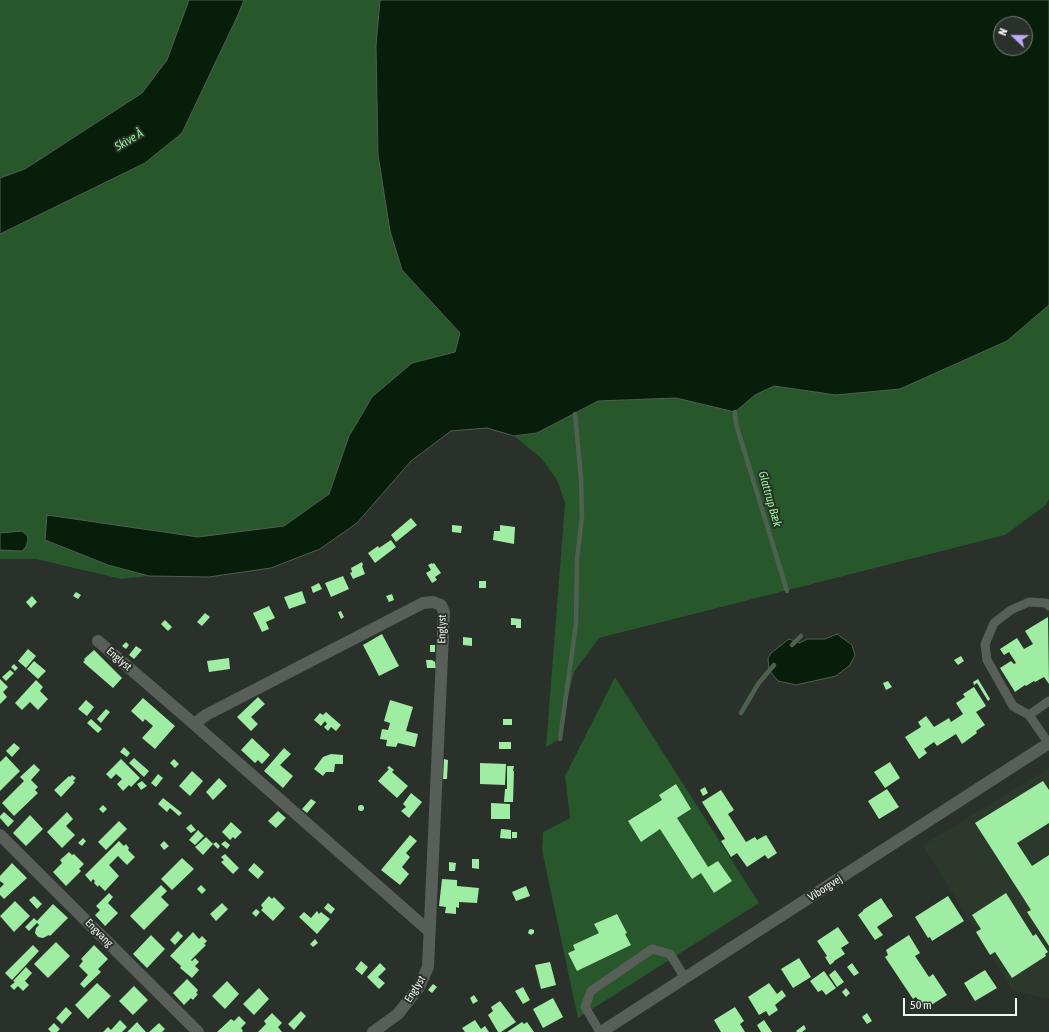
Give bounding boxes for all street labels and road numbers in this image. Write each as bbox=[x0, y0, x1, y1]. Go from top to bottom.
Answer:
street label: Englyst bbox=[435, 614, 449, 644]
street label: Englyst bbox=[104, 644, 134, 674]
street label: Viborgvej bbox=[806, 872, 844, 904]
street label: Engvang bbox=[82, 916, 116, 950]
street label: Englyst bbox=[402, 973, 428, 1005]

